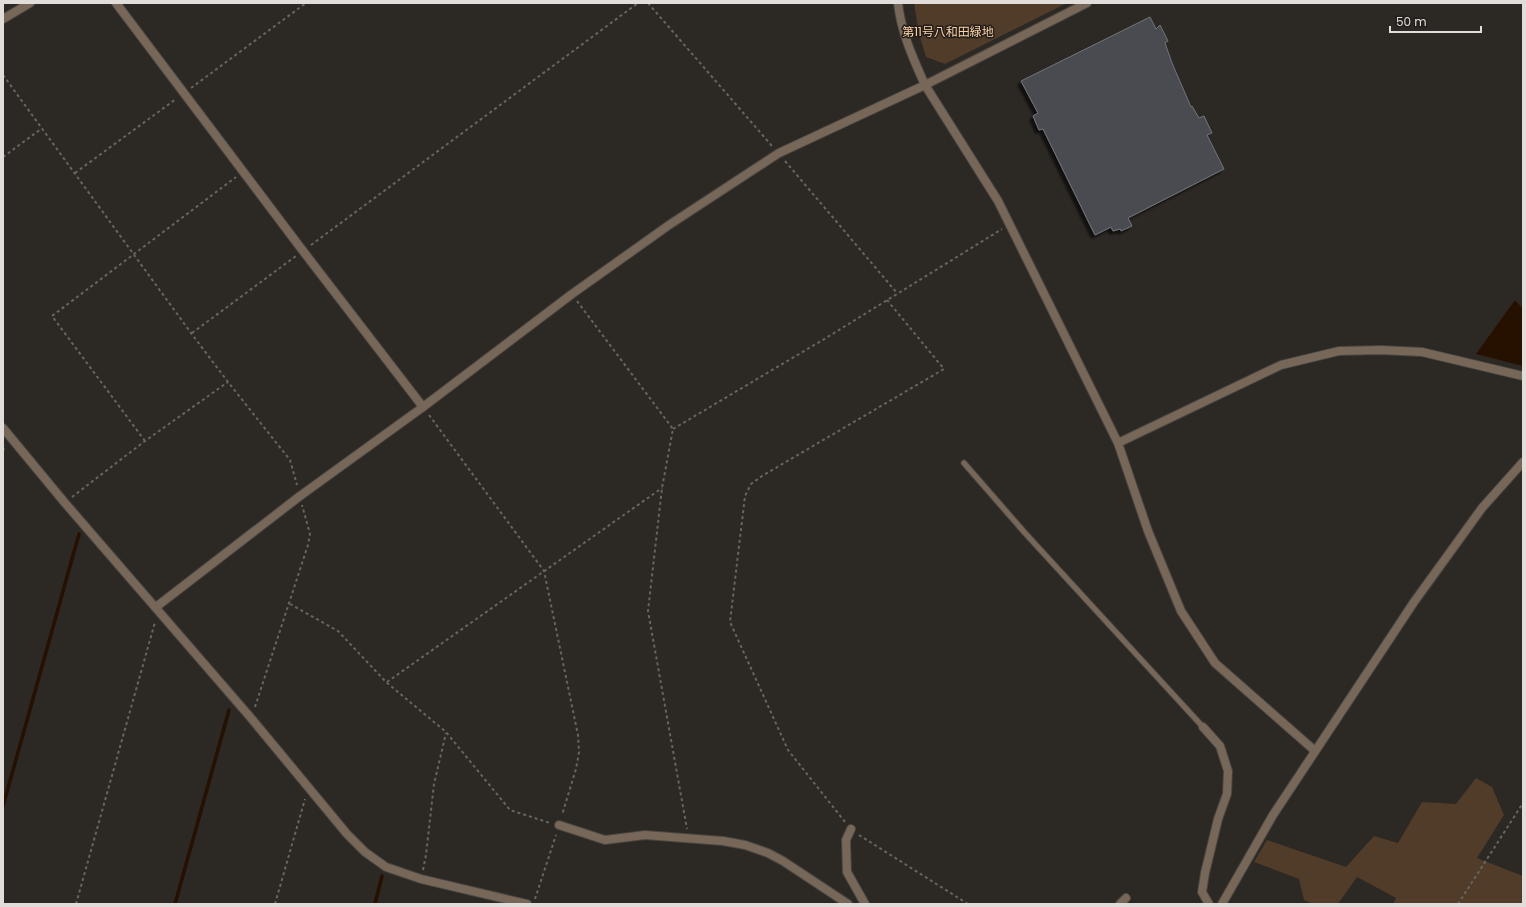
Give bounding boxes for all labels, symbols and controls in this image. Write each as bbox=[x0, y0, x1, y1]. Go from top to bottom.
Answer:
scale bar bbox=[1390, 8, 1481, 34]
text: 50 m bbox=[1396, 13, 1427, 30]
park label: 第11号八和田緑地 bbox=[902, 23, 994, 40]

